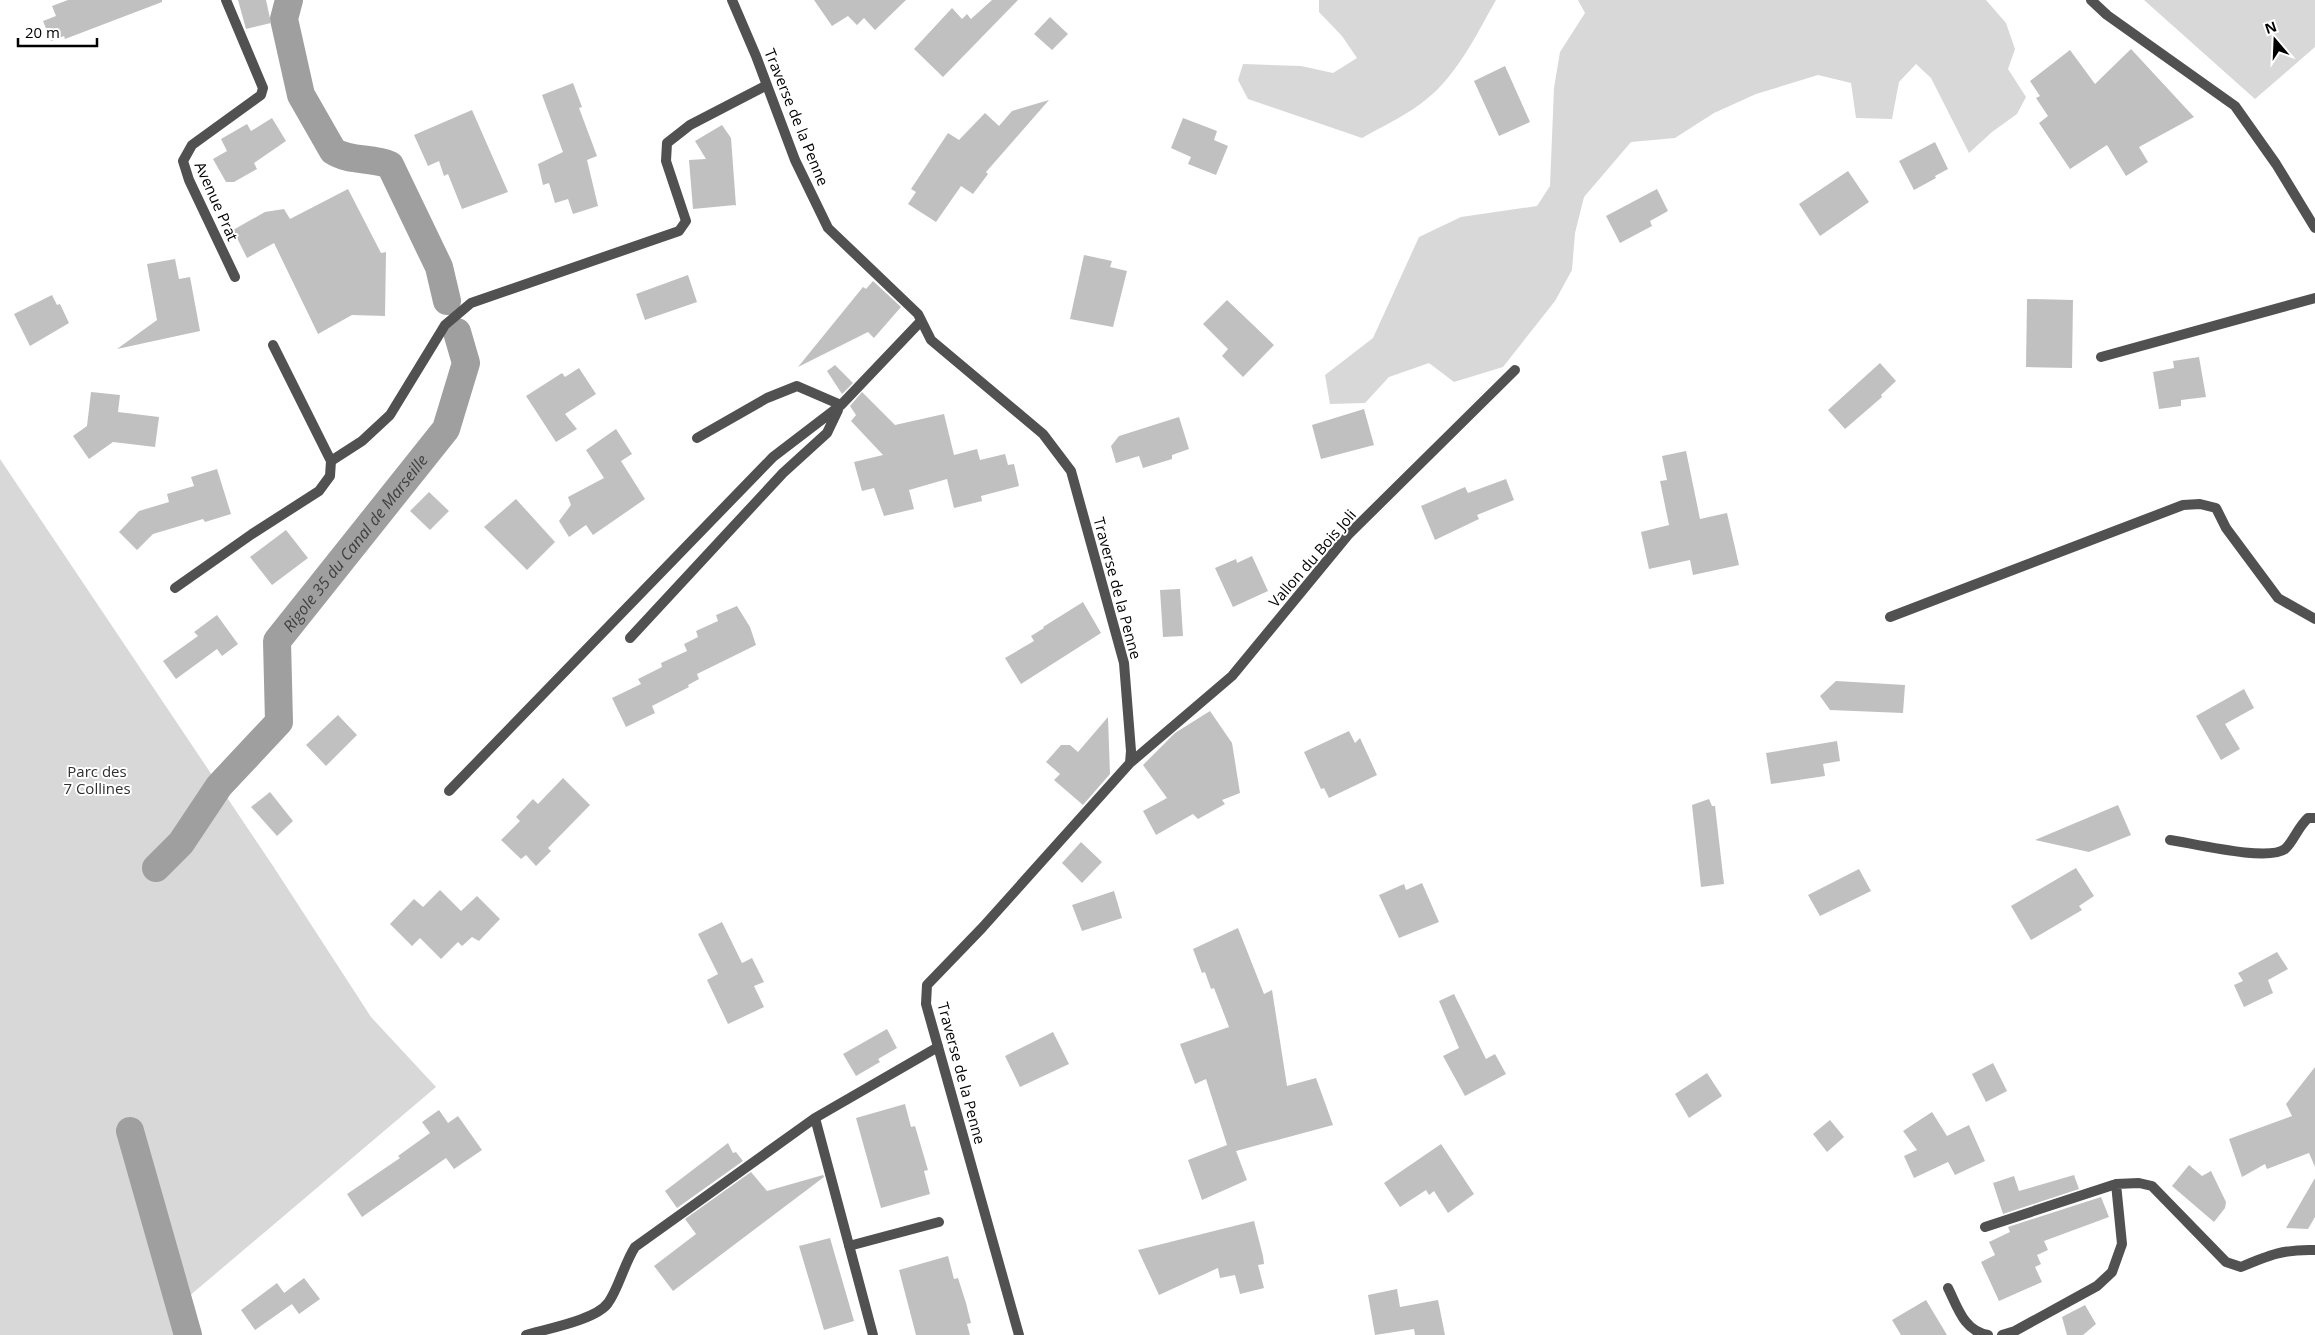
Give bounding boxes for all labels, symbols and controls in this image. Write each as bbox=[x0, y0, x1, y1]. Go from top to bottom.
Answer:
scale bar bbox=[18, 15, 96, 47]
north arrow bbox=[2250, 15, 2300, 65]
text: N bbox=[2262, 16, 2279, 38]
text: 20 m bbox=[25, 22, 60, 42]
street label: Traverse de la Penne bbox=[760, 46, 834, 188]
street label: Avenue Prat bbox=[191, 158, 243, 244]
water label: Rigole 35 du Canal de Marseille bbox=[278, 450, 433, 636]
street label: Vallon du Bois Joli bbox=[1264, 505, 1360, 611]
street label: Traverse de la Penne bbox=[1089, 515, 1147, 661]
park label: Parc des 7 Collines bbox=[63, 761, 131, 798]
street label: Traverse de la Penne bbox=[933, 1000, 991, 1146]

